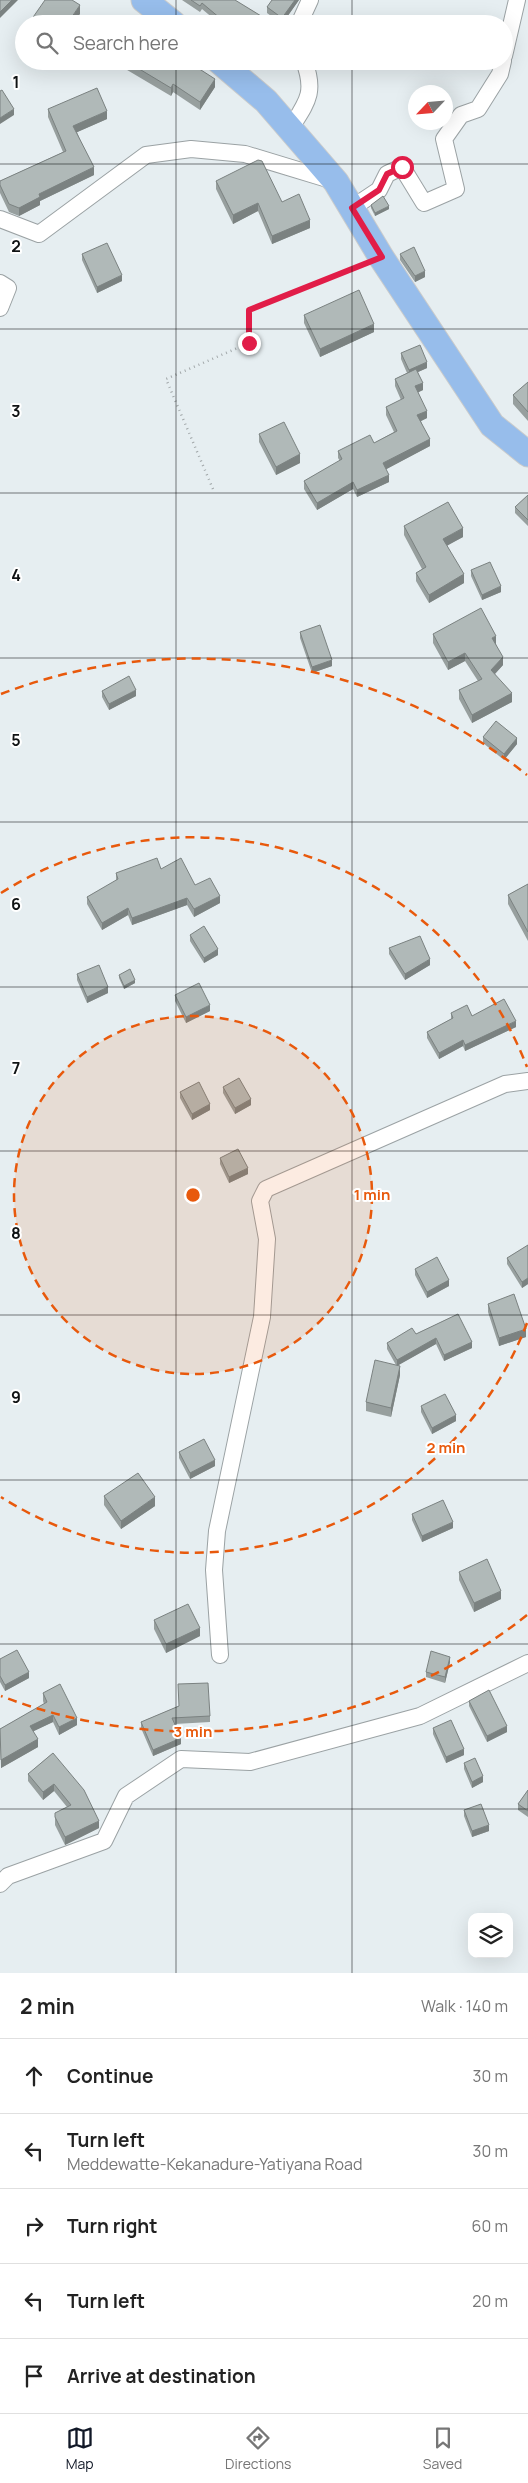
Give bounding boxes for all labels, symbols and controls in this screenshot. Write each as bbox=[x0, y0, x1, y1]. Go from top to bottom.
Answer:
search box bbox=[15, 15, 513, 70]
icon: search bbox=[33, 29, 61, 57]
text: Search here bbox=[73, 30, 179, 56]
text: 1 bbox=[12, 71, 20, 93]
north arrow bbox=[408, 85, 453, 130]
route start bbox=[391, 156, 414, 179]
text: 2 bbox=[11, 235, 21, 257]
route end bbox=[238, 332, 261, 355]
text: 3 bbox=[11, 400, 21, 422]
text: 4 bbox=[11, 564, 21, 586]
text: 5 bbox=[11, 729, 21, 751]
text: 6 bbox=[11, 893, 21, 915]
text: 7 bbox=[12, 1057, 20, 1079]
text: 1 min bbox=[354, 1184, 390, 1205]
centre of rings bbox=[184, 1186, 202, 1204]
text: 8 bbox=[11, 1222, 21, 1244]
text: 9 bbox=[11, 1386, 21, 1408]
text: 2 min bbox=[426, 1437, 466, 1458]
text: 3 min bbox=[174, 1721, 212, 1742]
map controls bbox=[468, 1913, 513, 1958]
button: layers bbox=[468, 1913, 513, 1958]
text: 2 min bbox=[20, 1992, 75, 2020]
text: Walk · 140 m bbox=[421, 1995, 508, 2017]
icon: ahead bbox=[20, 2062, 48, 2090]
text: Continue bbox=[67, 2063, 153, 2089]
text: 30 m bbox=[473, 2065, 508, 2087]
text: Turn left bbox=[67, 2127, 145, 2153]
icon: left bbox=[20, 2137, 48, 2165]
text: 30 m bbox=[473, 2140, 508, 2162]
text: Meddewatte-Kekanadure-Yatiyana Road bbox=[67, 2153, 362, 2175]
icon: right bbox=[20, 2212, 48, 2240]
text: Turn right bbox=[67, 2213, 157, 2239]
text: 60 m bbox=[472, 2215, 508, 2237]
icon: left bbox=[20, 2287, 48, 2315]
text: Turn left bbox=[67, 2288, 145, 2314]
text: 20 m bbox=[472, 2290, 508, 2312]
icon: arrive bbox=[20, 2362, 48, 2390]
text: Arrive at destination bbox=[67, 2363, 256, 2389]
tab: Map bbox=[66, 2424, 94, 2473]
tab: Directions bbox=[225, 2424, 291, 2473]
tab: Saved bbox=[423, 2424, 462, 2473]

